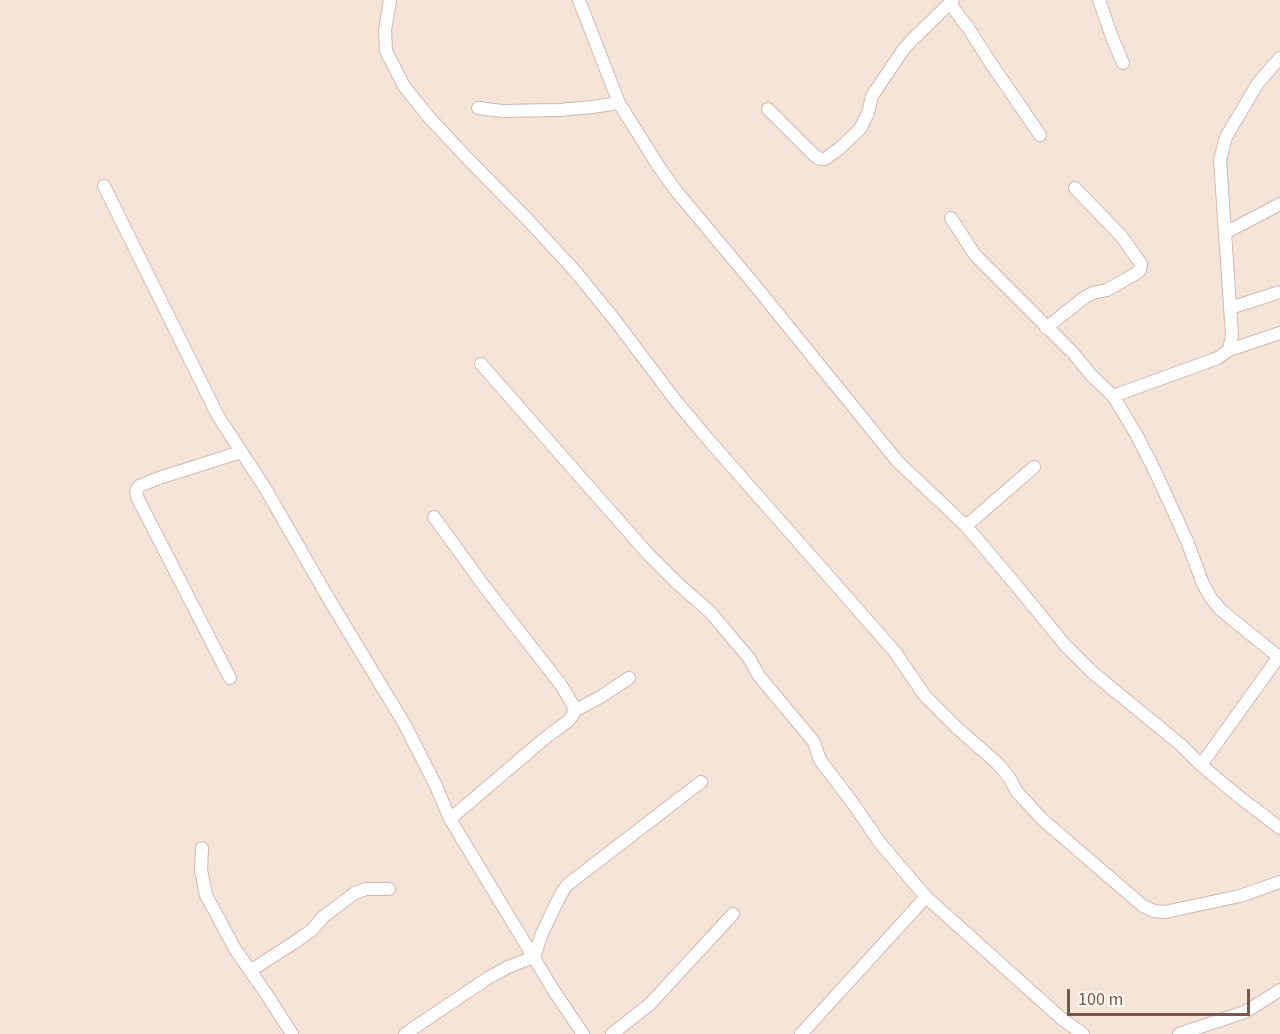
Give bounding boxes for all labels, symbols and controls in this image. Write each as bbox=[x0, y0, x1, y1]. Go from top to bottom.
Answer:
scale bar bbox=[1070, 977, 1253, 1015]
text: 100 m bbox=[1078, 987, 1123, 1012]

